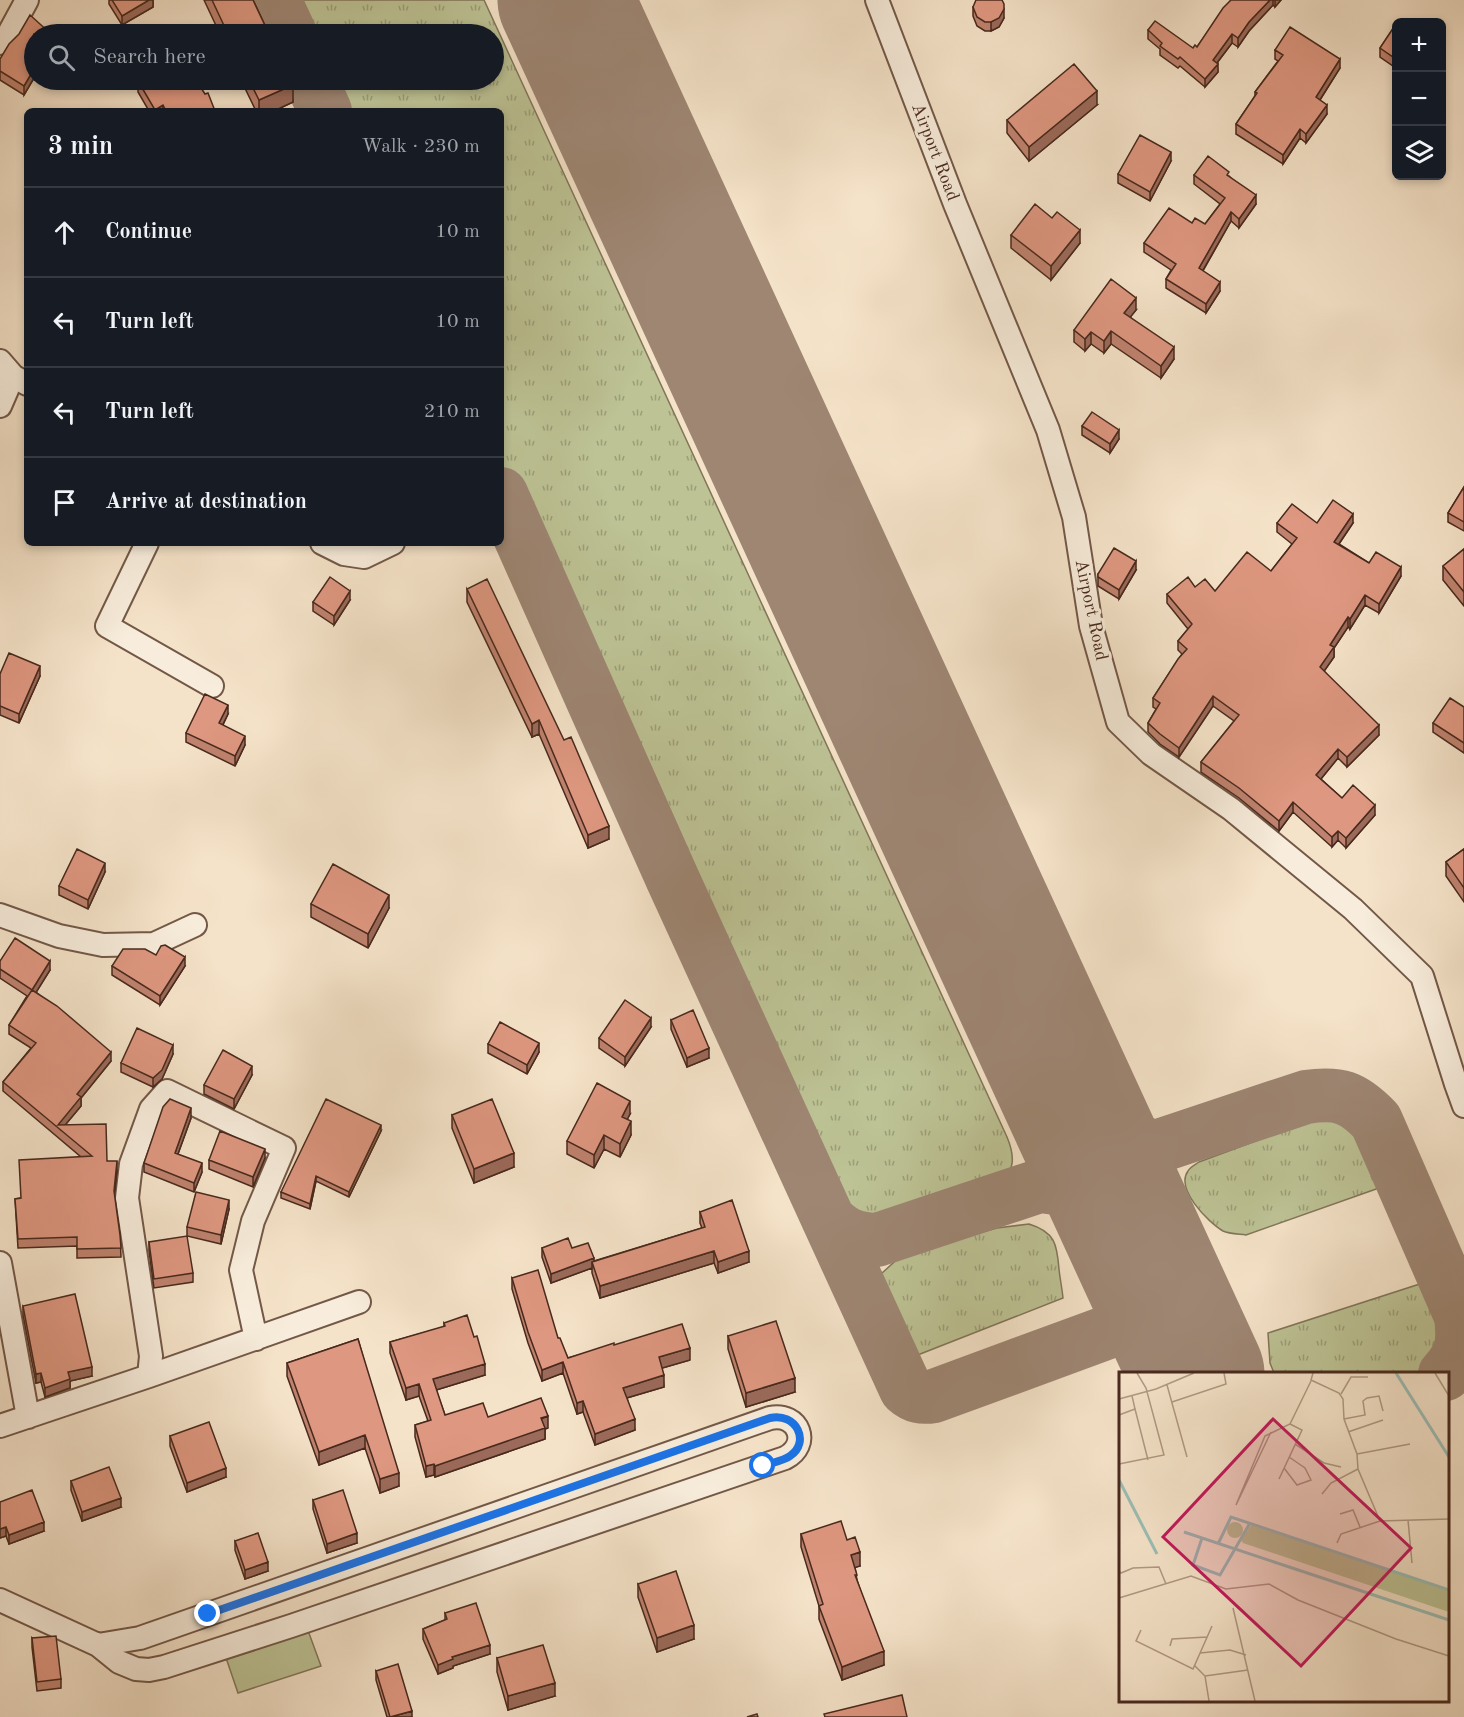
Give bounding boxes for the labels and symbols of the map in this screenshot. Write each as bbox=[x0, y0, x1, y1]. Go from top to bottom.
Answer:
street label: Airport Road bbox=[908, 101, 962, 203]
street label: Airport Road bbox=[1071, 558, 1111, 662]
inset map bbox=[1119, 1372, 1449, 1702]
route start bbox=[749, 1452, 775, 1478]
route end bbox=[194, 1600, 220, 1626]

